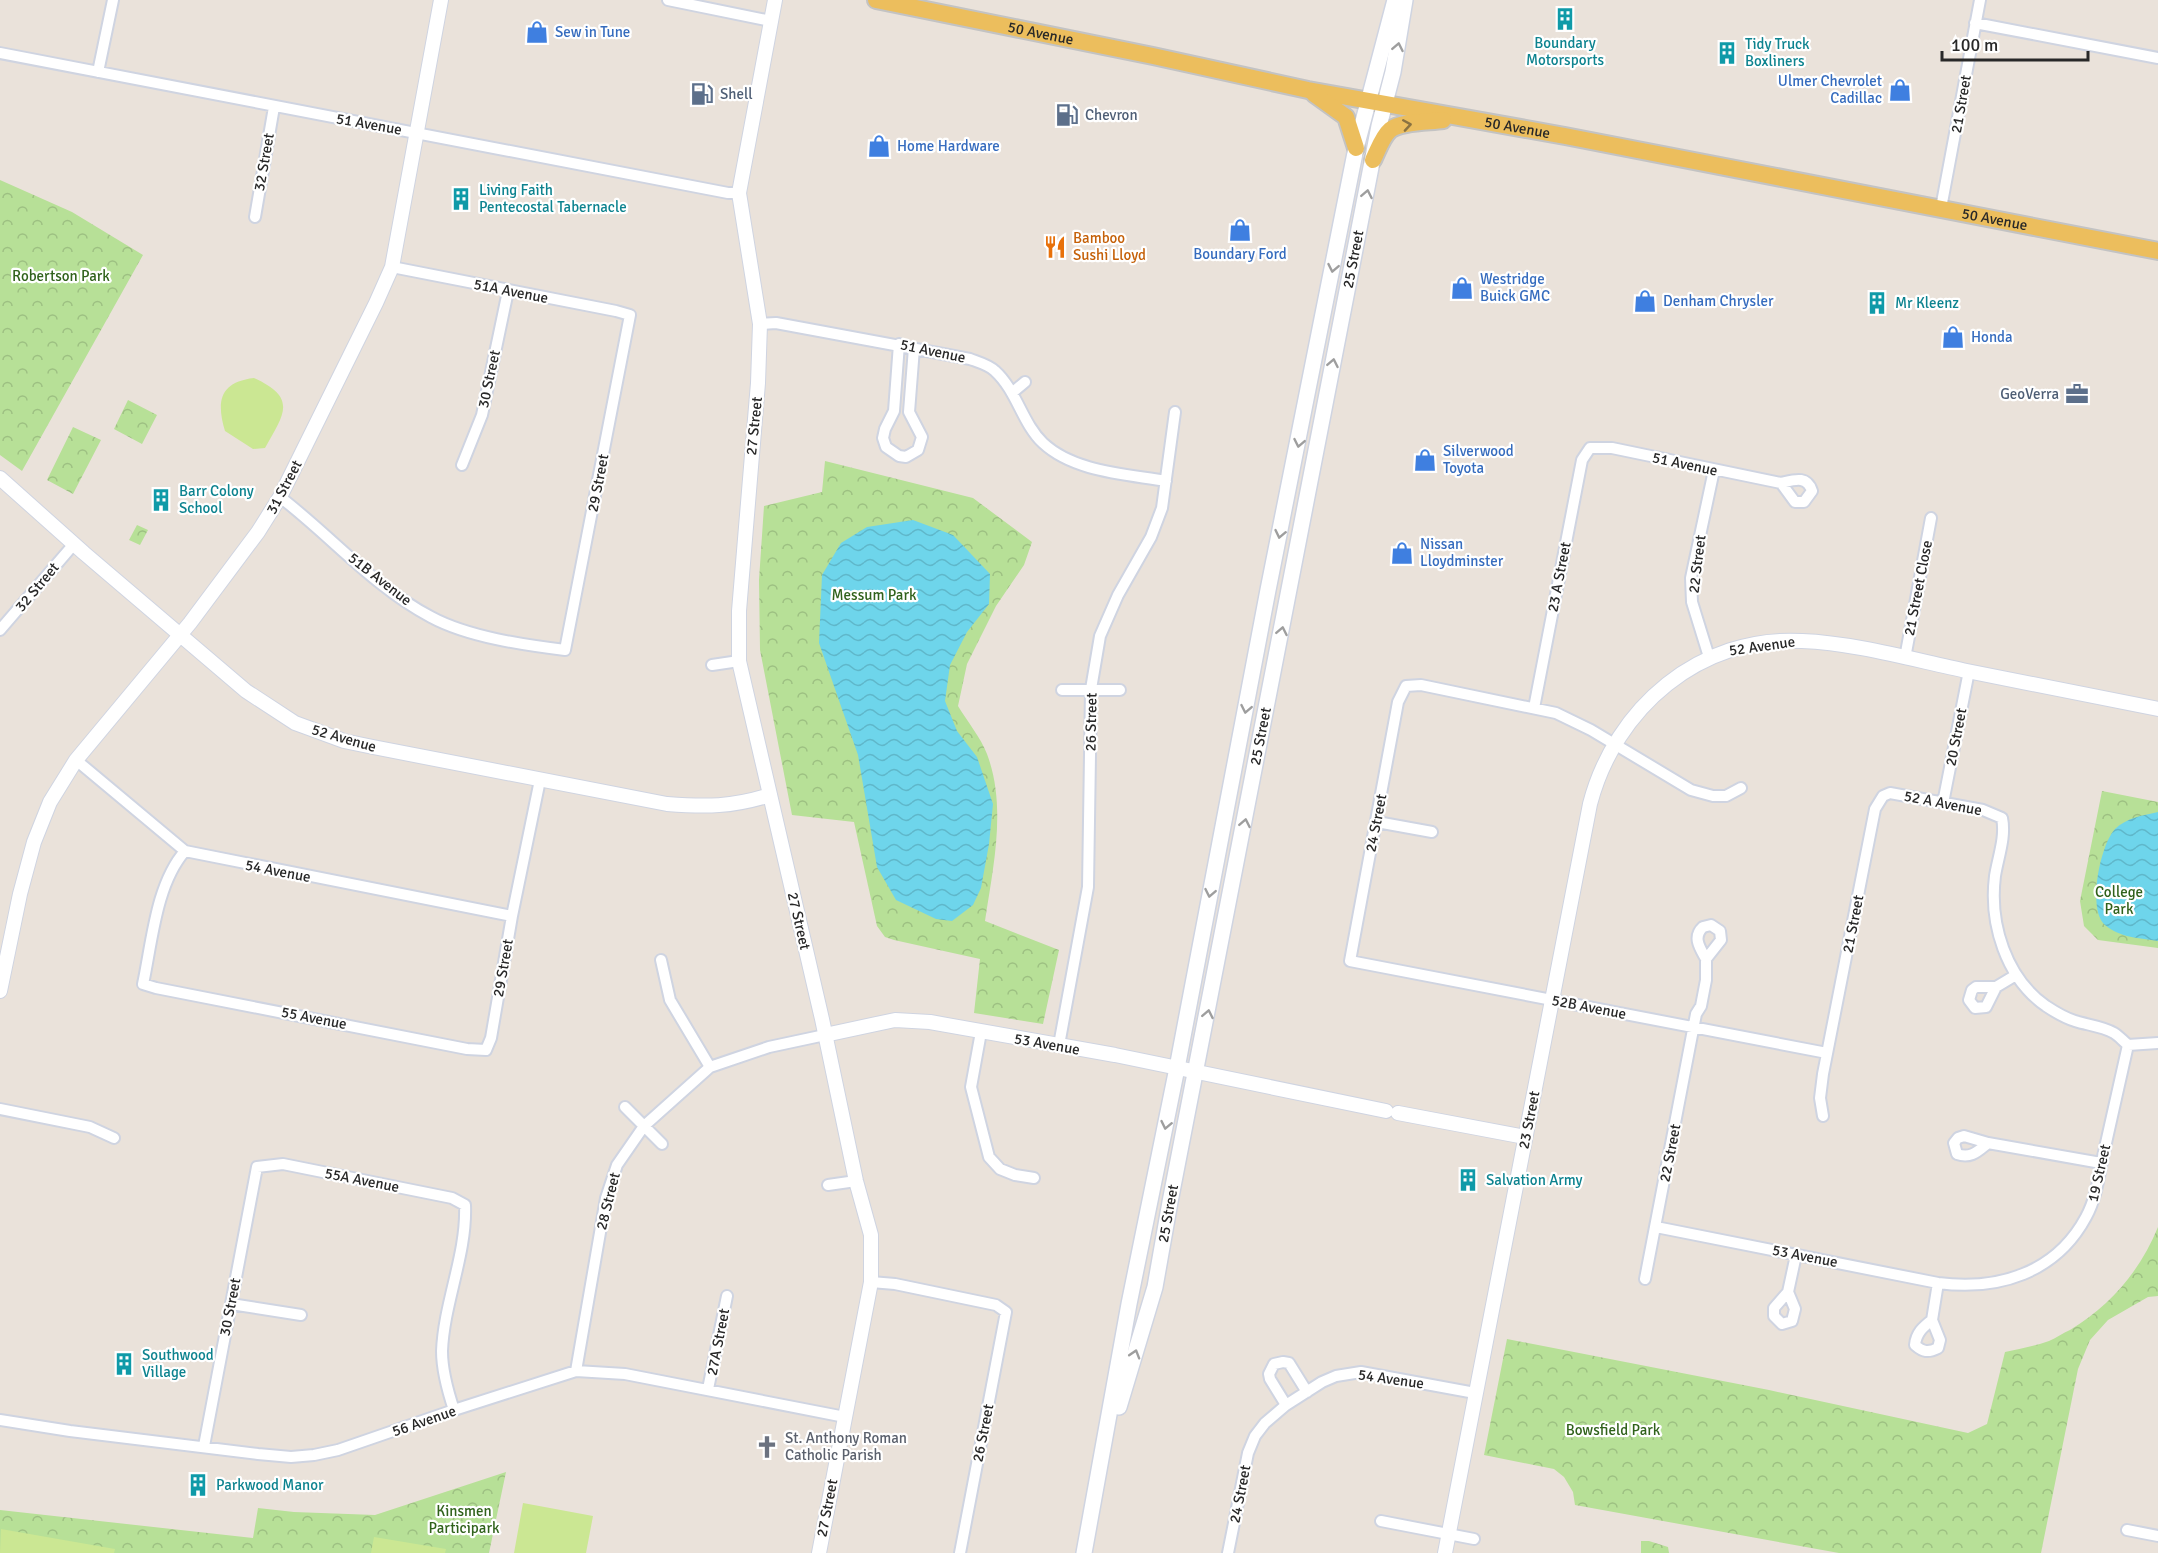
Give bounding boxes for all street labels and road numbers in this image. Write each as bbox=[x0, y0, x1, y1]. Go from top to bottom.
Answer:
street label: 50 Avenue bbox=[1006, 18, 1075, 49]
street label: 21 Street bbox=[1947, 74, 1975, 134]
street label: 51 Avenue bbox=[335, 109, 403, 139]
street label: 50 Avenue bbox=[1483, 113, 1552, 142]
street label: 32 Street bbox=[250, 132, 278, 192]
street label: 50 Avenue bbox=[1960, 204, 2029, 234]
street label: 25 Street bbox=[1339, 229, 1368, 290]
street label: 51A Avenue bbox=[472, 275, 550, 307]
street label: 51 Avenue bbox=[899, 335, 967, 367]
street label: 30 Street bbox=[474, 348, 504, 410]
street label: 27 Street bbox=[742, 396, 766, 456]
street label: 51 Avenue bbox=[1651, 448, 1719, 480]
street label: 29 Street bbox=[584, 453, 612, 513]
street label: 31 Street bbox=[262, 457, 306, 517]
street label: 22 Street bbox=[1684, 534, 1710, 594]
street label: 21 Street Close bbox=[1900, 539, 1936, 637]
street label: 23 A Street bbox=[1543, 540, 1575, 614]
street label: 51B Avenue bbox=[345, 549, 415, 609]
street label: 32 Street bbox=[11, 559, 63, 615]
street label: 52 Avenue bbox=[1728, 632, 1796, 660]
street label: 26 Street bbox=[1081, 693, 1101, 751]
street label: 25 Street bbox=[1246, 706, 1275, 767]
street label: 20 Street bbox=[1942, 707, 1970, 767]
street label: 52 Avenue bbox=[310, 720, 378, 756]
street label: 52 A Avenue bbox=[1903, 787, 1983, 819]
street label: 24 Street bbox=[1362, 793, 1390, 853]
street label: 54 Avenue bbox=[244, 856, 312, 886]
street label: 27 Street bbox=[784, 890, 814, 952]
street label: 21 Street bbox=[1839, 894, 1867, 954]
street label: 29 Street bbox=[489, 938, 517, 998]
street label: 52B Avenue bbox=[1550, 991, 1628, 1023]
street label: 55 Avenue bbox=[280, 1003, 348, 1033]
street label: 53 Avenue bbox=[1013, 1029, 1081, 1059]
street label: 23 Street bbox=[1515, 1090, 1543, 1150]
street label: 22 Street bbox=[1656, 1123, 1684, 1183]
street label: 19 Street bbox=[2084, 1142, 2114, 1204]
street label: 55A Avenue bbox=[323, 1164, 401, 1196]
street label: 28 Street bbox=[592, 1170, 624, 1232]
street label: 25 Street bbox=[1154, 1183, 1182, 1244]
street label: 53 Avenue bbox=[1771, 1241, 1839, 1271]
street label: 30 Street bbox=[216, 1277, 244, 1337]
street label: 27A Street bbox=[703, 1307, 733, 1377]
street label: 54 Avenue bbox=[1357, 1365, 1425, 1393]
street label: 56 Avenue bbox=[390, 1402, 458, 1440]
street label: 26 Street bbox=[969, 1403, 997, 1463]
street label: 24 Street bbox=[1226, 1464, 1254, 1524]
street label: 27 Street bbox=[813, 1478, 841, 1538]

